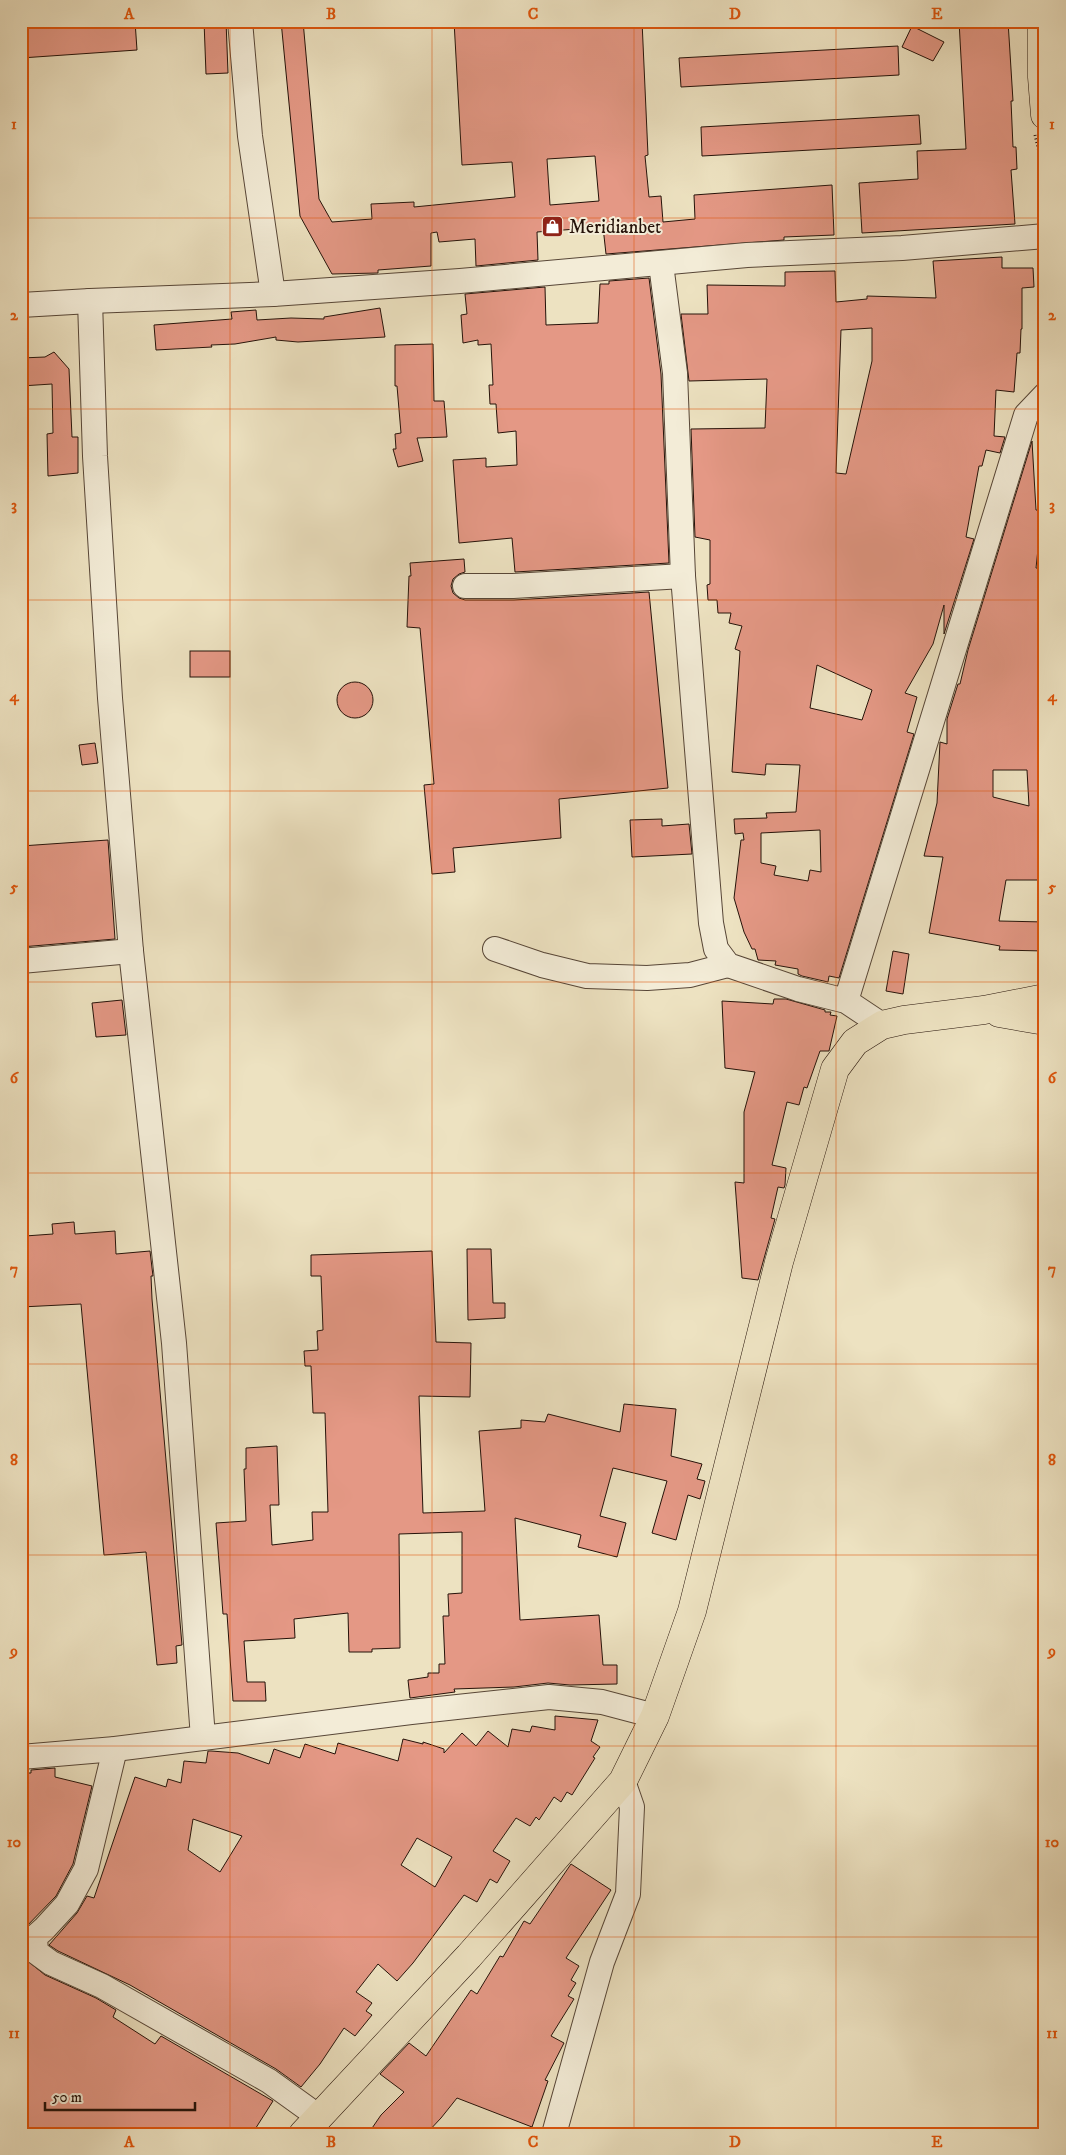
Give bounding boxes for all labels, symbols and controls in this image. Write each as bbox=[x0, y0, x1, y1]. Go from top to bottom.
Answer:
text: A bbox=[123, 4, 135, 24]
text: B bbox=[326, 4, 336, 24]
text: C bbox=[528, 4, 538, 24]
text: D bbox=[729, 4, 741, 24]
text: E bbox=[931, 4, 943, 24]
text: 1 bbox=[11, 114, 17, 134]
text: 1 bbox=[1049, 114, 1055, 134]
shop icon: Meridianbet bbox=[541, 214, 565, 238]
place label: Meridianbet bbox=[569, 216, 661, 239]
text: 2 bbox=[10, 305, 19, 325]
text: 2 bbox=[1048, 305, 1057, 325]
text: 3 bbox=[11, 495, 17, 515]
text: 3 bbox=[1049, 495, 1055, 515]
text: 4 bbox=[8, 686, 19, 706]
text: 4 bbox=[1046, 686, 1057, 706]
text: 5 bbox=[9, 877, 18, 897]
text: 5 bbox=[1047, 877, 1056, 897]
text: 6 bbox=[10, 1068, 20, 1088]
text: 6 bbox=[1048, 1068, 1058, 1088]
text: 7 bbox=[10, 1259, 18, 1279]
text: 7 bbox=[1048, 1259, 1056, 1279]
text: 8 bbox=[10, 1450, 18, 1470]
text: 8 bbox=[1048, 1450, 1056, 1470]
text: 9 bbox=[9, 1641, 18, 1661]
text: 9 bbox=[1047, 1641, 1056, 1661]
text: 10 bbox=[7, 1832, 22, 1852]
text: 10 bbox=[1045, 1832, 1060, 1852]
text: 11 bbox=[8, 2023, 20, 2043]
text: 11 bbox=[1046, 2023, 1058, 2043]
scale bar bbox=[45, 2080, 195, 2112]
text: 50 m bbox=[52, 2088, 82, 2107]
text: A bbox=[123, 2132, 135, 2152]
text: B bbox=[326, 2132, 336, 2152]
text: C bbox=[528, 2132, 538, 2152]
text: D bbox=[729, 2132, 741, 2152]
text: E bbox=[931, 2132, 943, 2152]

